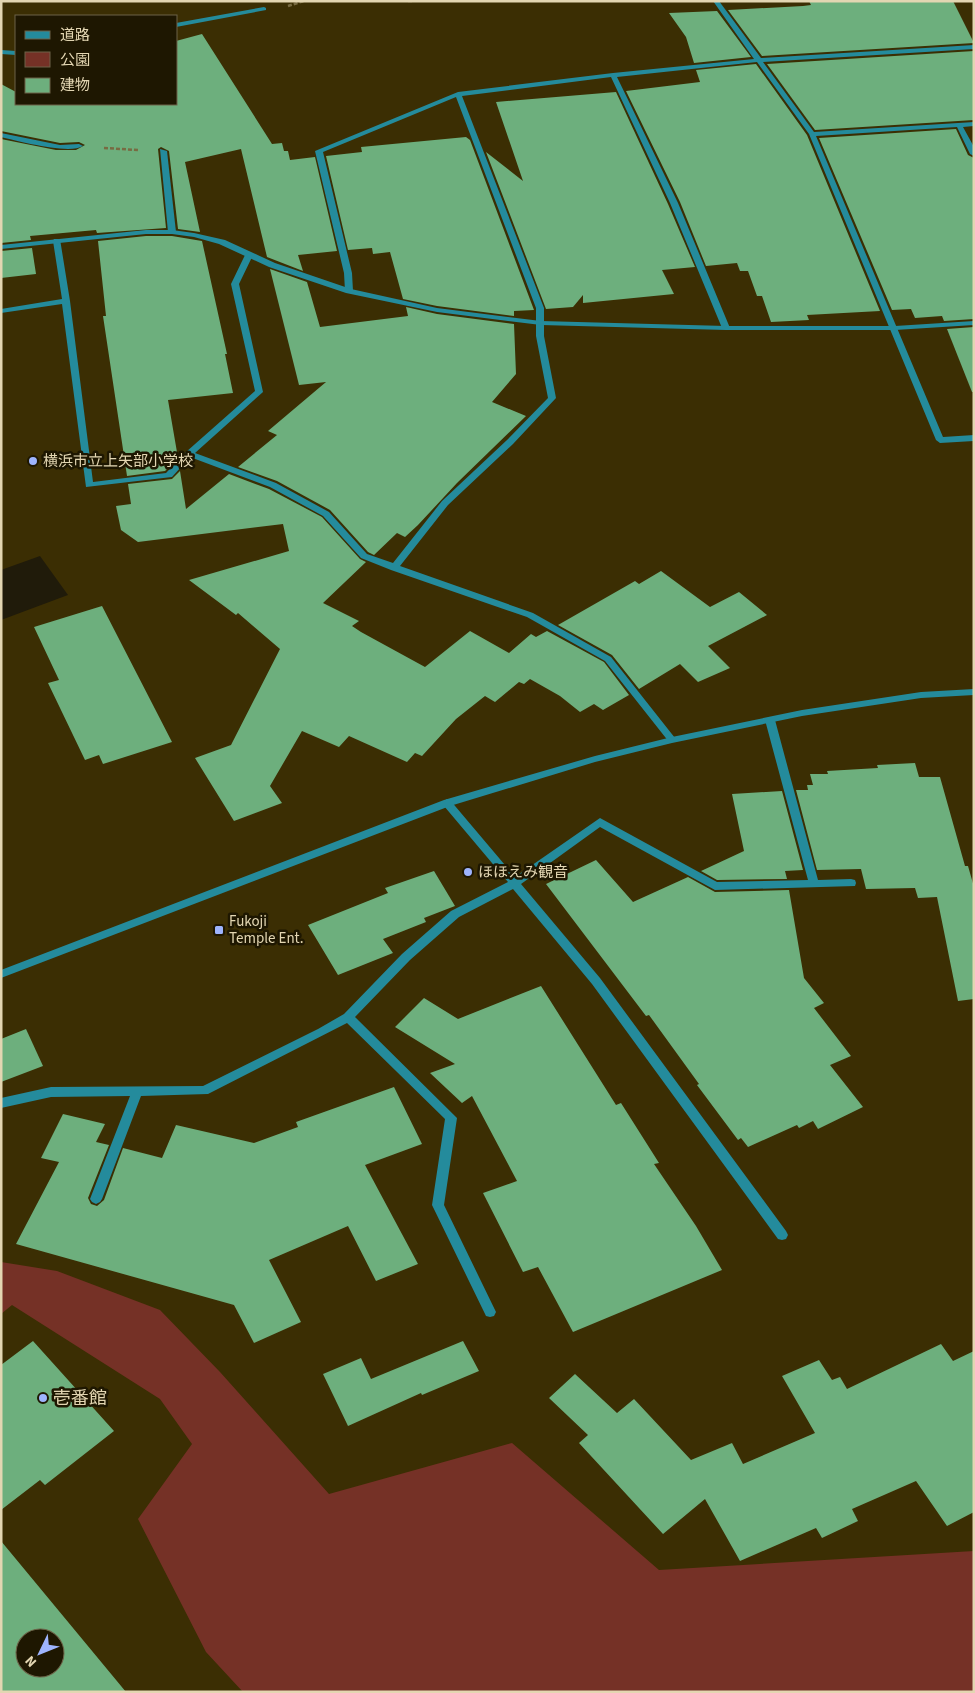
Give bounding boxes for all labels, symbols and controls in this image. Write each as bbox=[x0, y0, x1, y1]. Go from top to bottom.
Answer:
legend bbox=[15, 15, 178, 105]
text: 道路 bbox=[60, 25, 90, 46]
text: 公園 bbox=[60, 50, 90, 71]
text: 建物 bbox=[60, 75, 90, 96]
place label: 横浜市立上矢部小学校 bbox=[43, 451, 193, 472]
marker: 横浜市立上矢部小学校 bbox=[27, 455, 39, 467]
place label: ほほえみ観音 bbox=[478, 862, 568, 883]
marker: ほほえみ観音 bbox=[462, 866, 474, 878]
place label: Fukoji Temple Ent. bbox=[229, 911, 304, 949]
marker: Fukoji Temple Ent. bbox=[213, 924, 225, 936]
place label: 壱番館 bbox=[53, 1386, 107, 1411]
marker: 壱番館 bbox=[37, 1392, 49, 1404]
north arrow bbox=[15, 1628, 65, 1678]
text: N bbox=[21, 1651, 42, 1671]

